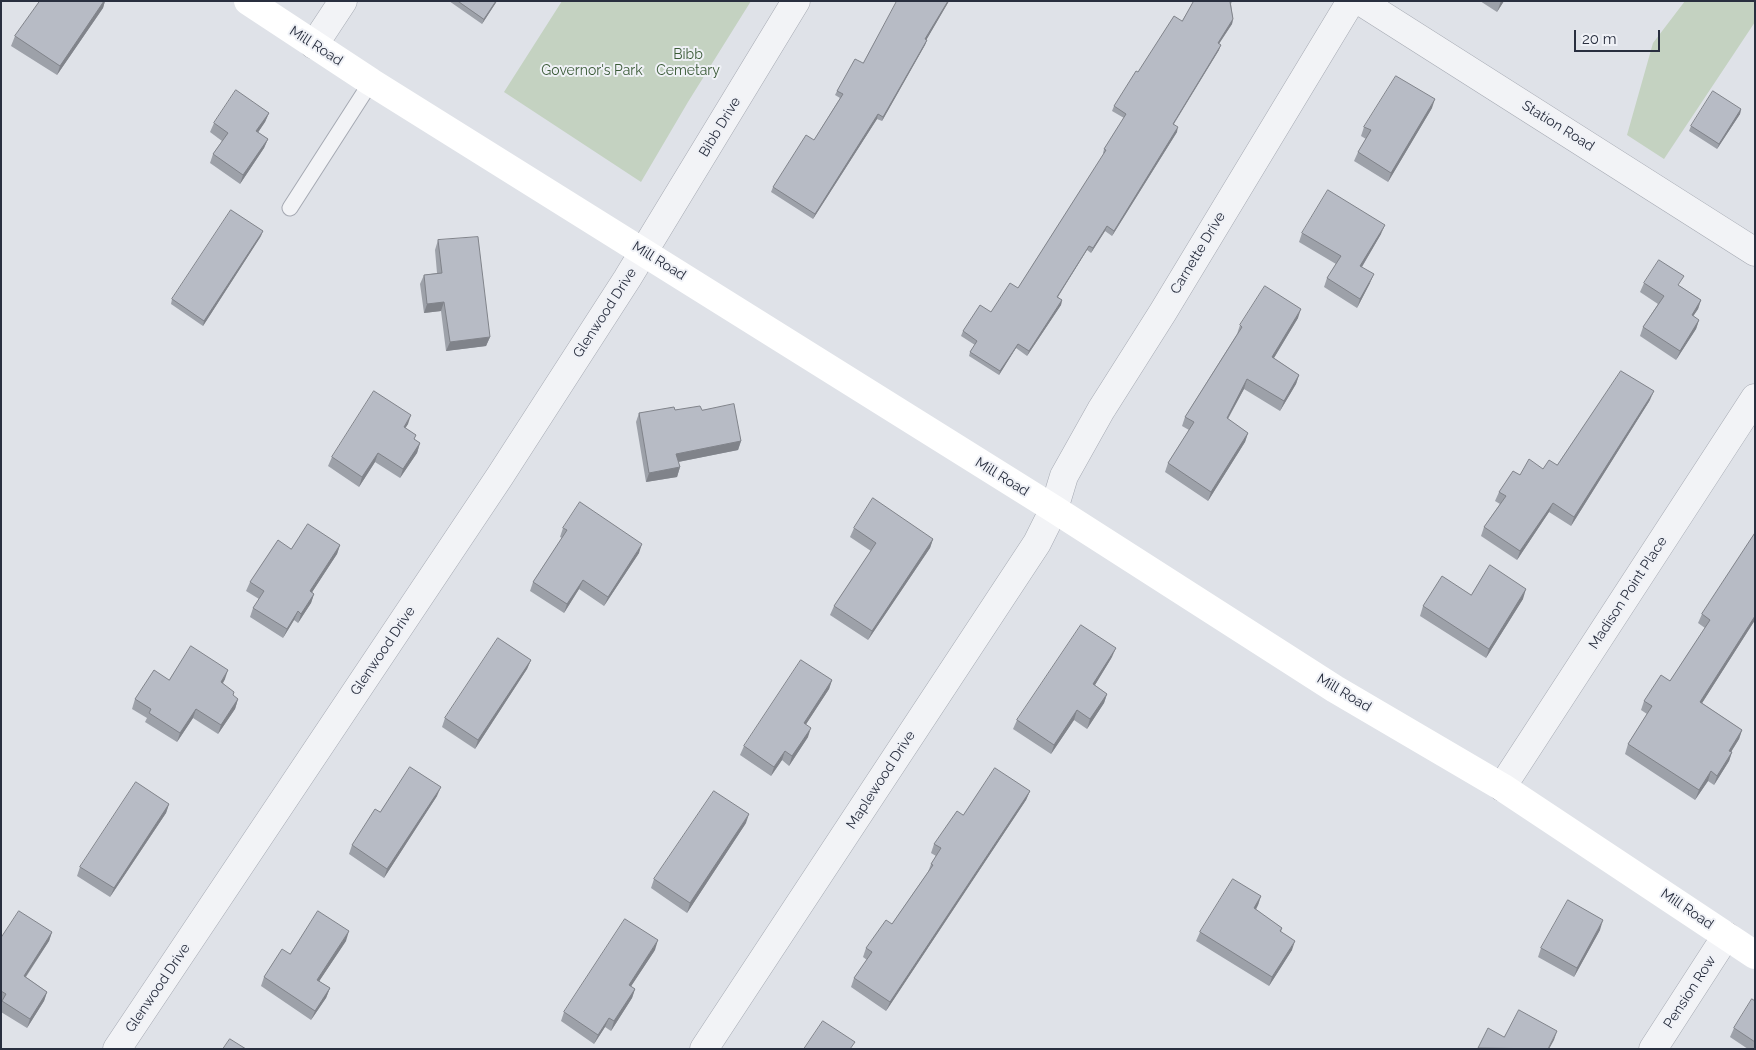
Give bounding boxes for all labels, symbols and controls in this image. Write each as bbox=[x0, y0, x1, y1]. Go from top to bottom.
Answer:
scale bar bbox=[1576, 20, 1662, 52]
street label: Mill Road bbox=[286, 23, 346, 69]
text: 20 m bbox=[1582, 30, 1617, 48]
park label: Bibb Cemetary bbox=[656, 47, 720, 80]
park label: Governor's Park bbox=[541, 63, 643, 79]
street label: Bibb Drive bbox=[696, 94, 744, 160]
street label: Station Road bbox=[1519, 97, 1597, 155]
street label: Carnette Drive bbox=[1167, 209, 1229, 297]
street label: Mill Road bbox=[629, 238, 689, 284]
street label: Glenwood Drive bbox=[570, 265, 640, 361]
street label: Mill Road bbox=[972, 454, 1032, 500]
street label: Madison Point Place bbox=[1585, 534, 1671, 652]
street label: Glenwood Drive bbox=[347, 603, 419, 699]
street label: Mill Road bbox=[1314, 670, 1374, 716]
street label: Maplewood Drive bbox=[843, 728, 919, 832]
street label: Mill Road bbox=[1657, 885, 1717, 933]
street label: Glenwood Drive bbox=[122, 940, 194, 1036]
street label: Pension Row bbox=[1660, 953, 1720, 1031]

